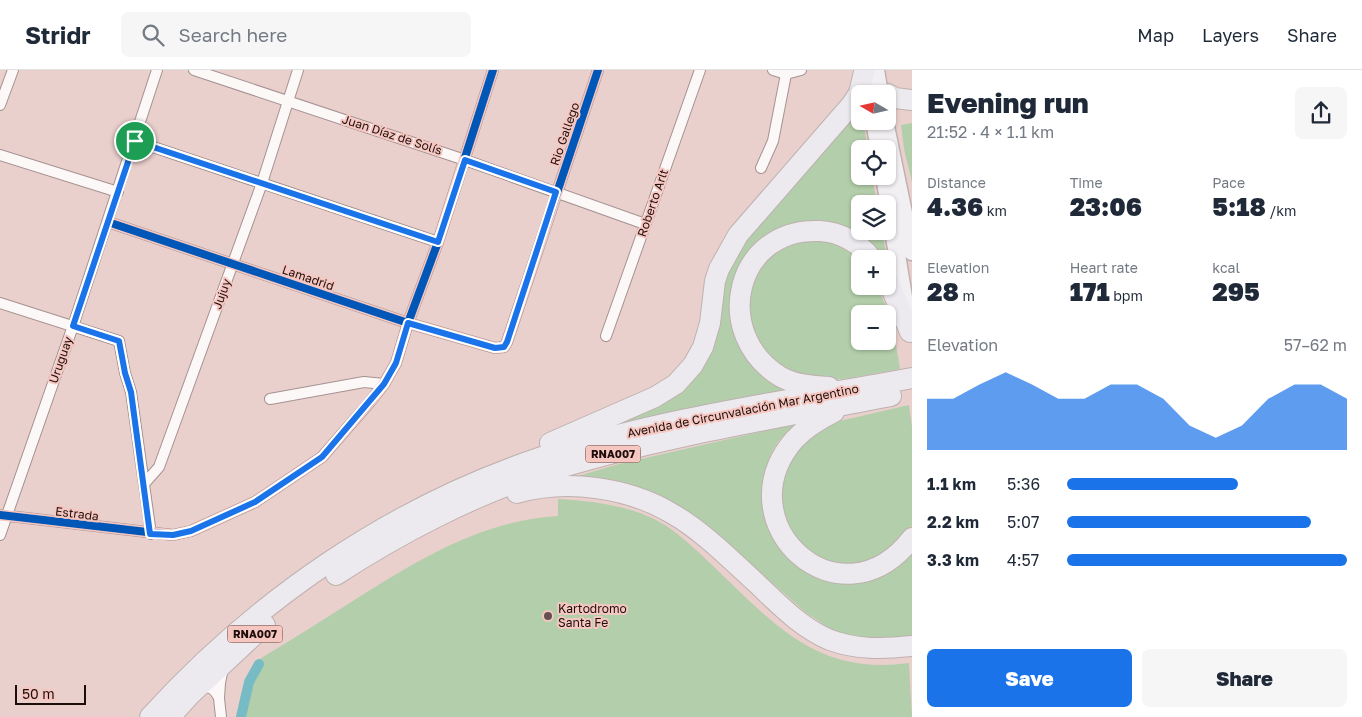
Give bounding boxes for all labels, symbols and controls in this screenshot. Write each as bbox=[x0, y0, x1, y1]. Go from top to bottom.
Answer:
search box bbox=[121, 12, 471, 57]
text: Stridr bbox=[25, 20, 91, 49]
icon: search bbox=[139, 21, 167, 49]
text: Search here bbox=[179, 23, 287, 46]
text: Map bbox=[1137, 24, 1174, 46]
text: Layers bbox=[1202, 24, 1259, 46]
text: Share bbox=[1287, 24, 1337, 46]
north arrow bbox=[851, 85, 896, 130]
map controls bbox=[851, 85, 896, 350]
text: Evening run bbox=[927, 86, 1089, 119]
button: share bbox=[1295, 87, 1347, 139]
street label: Rio Gallego bbox=[547, 100, 582, 167]
street label: Juan Díaz de Solís bbox=[340, 111, 444, 158]
pin bbox=[114, 120, 156, 162]
text: 21:52 · 4 × 1.1 km bbox=[927, 122, 1054, 142]
icon: arrive bbox=[121, 127, 149, 155]
button: locate bbox=[851, 140, 896, 185]
street label: Roberto Arlt bbox=[634, 167, 671, 239]
text: Distance bbox=[927, 174, 986, 191]
text: Time bbox=[1070, 174, 1103, 191]
text: Pace bbox=[1212, 174, 1245, 191]
text: 4.36 bbox=[927, 191, 983, 222]
text: 23:06 bbox=[1070, 191, 1142, 222]
text: 5:18 bbox=[1212, 191, 1266, 222]
button: layers bbox=[851, 195, 896, 240]
text: km bbox=[983, 202, 1007, 219]
text: /km bbox=[1266, 202, 1296, 219]
button: + bbox=[851, 250, 896, 295]
text: Elevation bbox=[927, 259, 989, 276]
text: Heart rate bbox=[1070, 259, 1138, 276]
text: kcal bbox=[1212, 259, 1240, 276]
street label: Lamadrid bbox=[280, 262, 336, 293]
street label: Jujuy bbox=[209, 276, 234, 311]
text: 28 bbox=[927, 276, 959, 307]
text: 171 bbox=[1070, 276, 1110, 307]
text: 295 bbox=[1212, 276, 1260, 307]
text: m bbox=[959, 287, 975, 304]
text: bpm bbox=[1110, 287, 1143, 304]
button: − bbox=[851, 305, 896, 350]
street label: Uruguay bbox=[46, 334, 76, 385]
text: Elevation bbox=[927, 335, 998, 355]
text: 57–62 m bbox=[1284, 335, 1347, 355]
street label: Avenida de Circunvalación Mar Argentino bbox=[626, 381, 860, 440]
road number: RNA007 bbox=[586, 446, 640, 462]
text: 1.1 km bbox=[927, 474, 976, 494]
text: 5:36 bbox=[1007, 474, 1040, 494]
street label: Estrada bbox=[54, 503, 100, 524]
text: 2.2 km bbox=[927, 512, 979, 532]
text: 5:07 bbox=[1007, 512, 1039, 532]
text: 3.3 km bbox=[927, 550, 979, 570]
text: 4:57 bbox=[1007, 550, 1039, 570]
place label: Kartodromo Santa Fe bbox=[558, 601, 627, 630]
marker: Kartodromo Santa Fe bbox=[542, 610, 554, 622]
road number: RNA007 bbox=[228, 626, 282, 642]
button: Save bbox=[927, 649, 1132, 707]
button: Share bbox=[1142, 649, 1347, 707]
scale bar bbox=[15, 682, 86, 705]
text: 50 m bbox=[22, 685, 55, 702]

